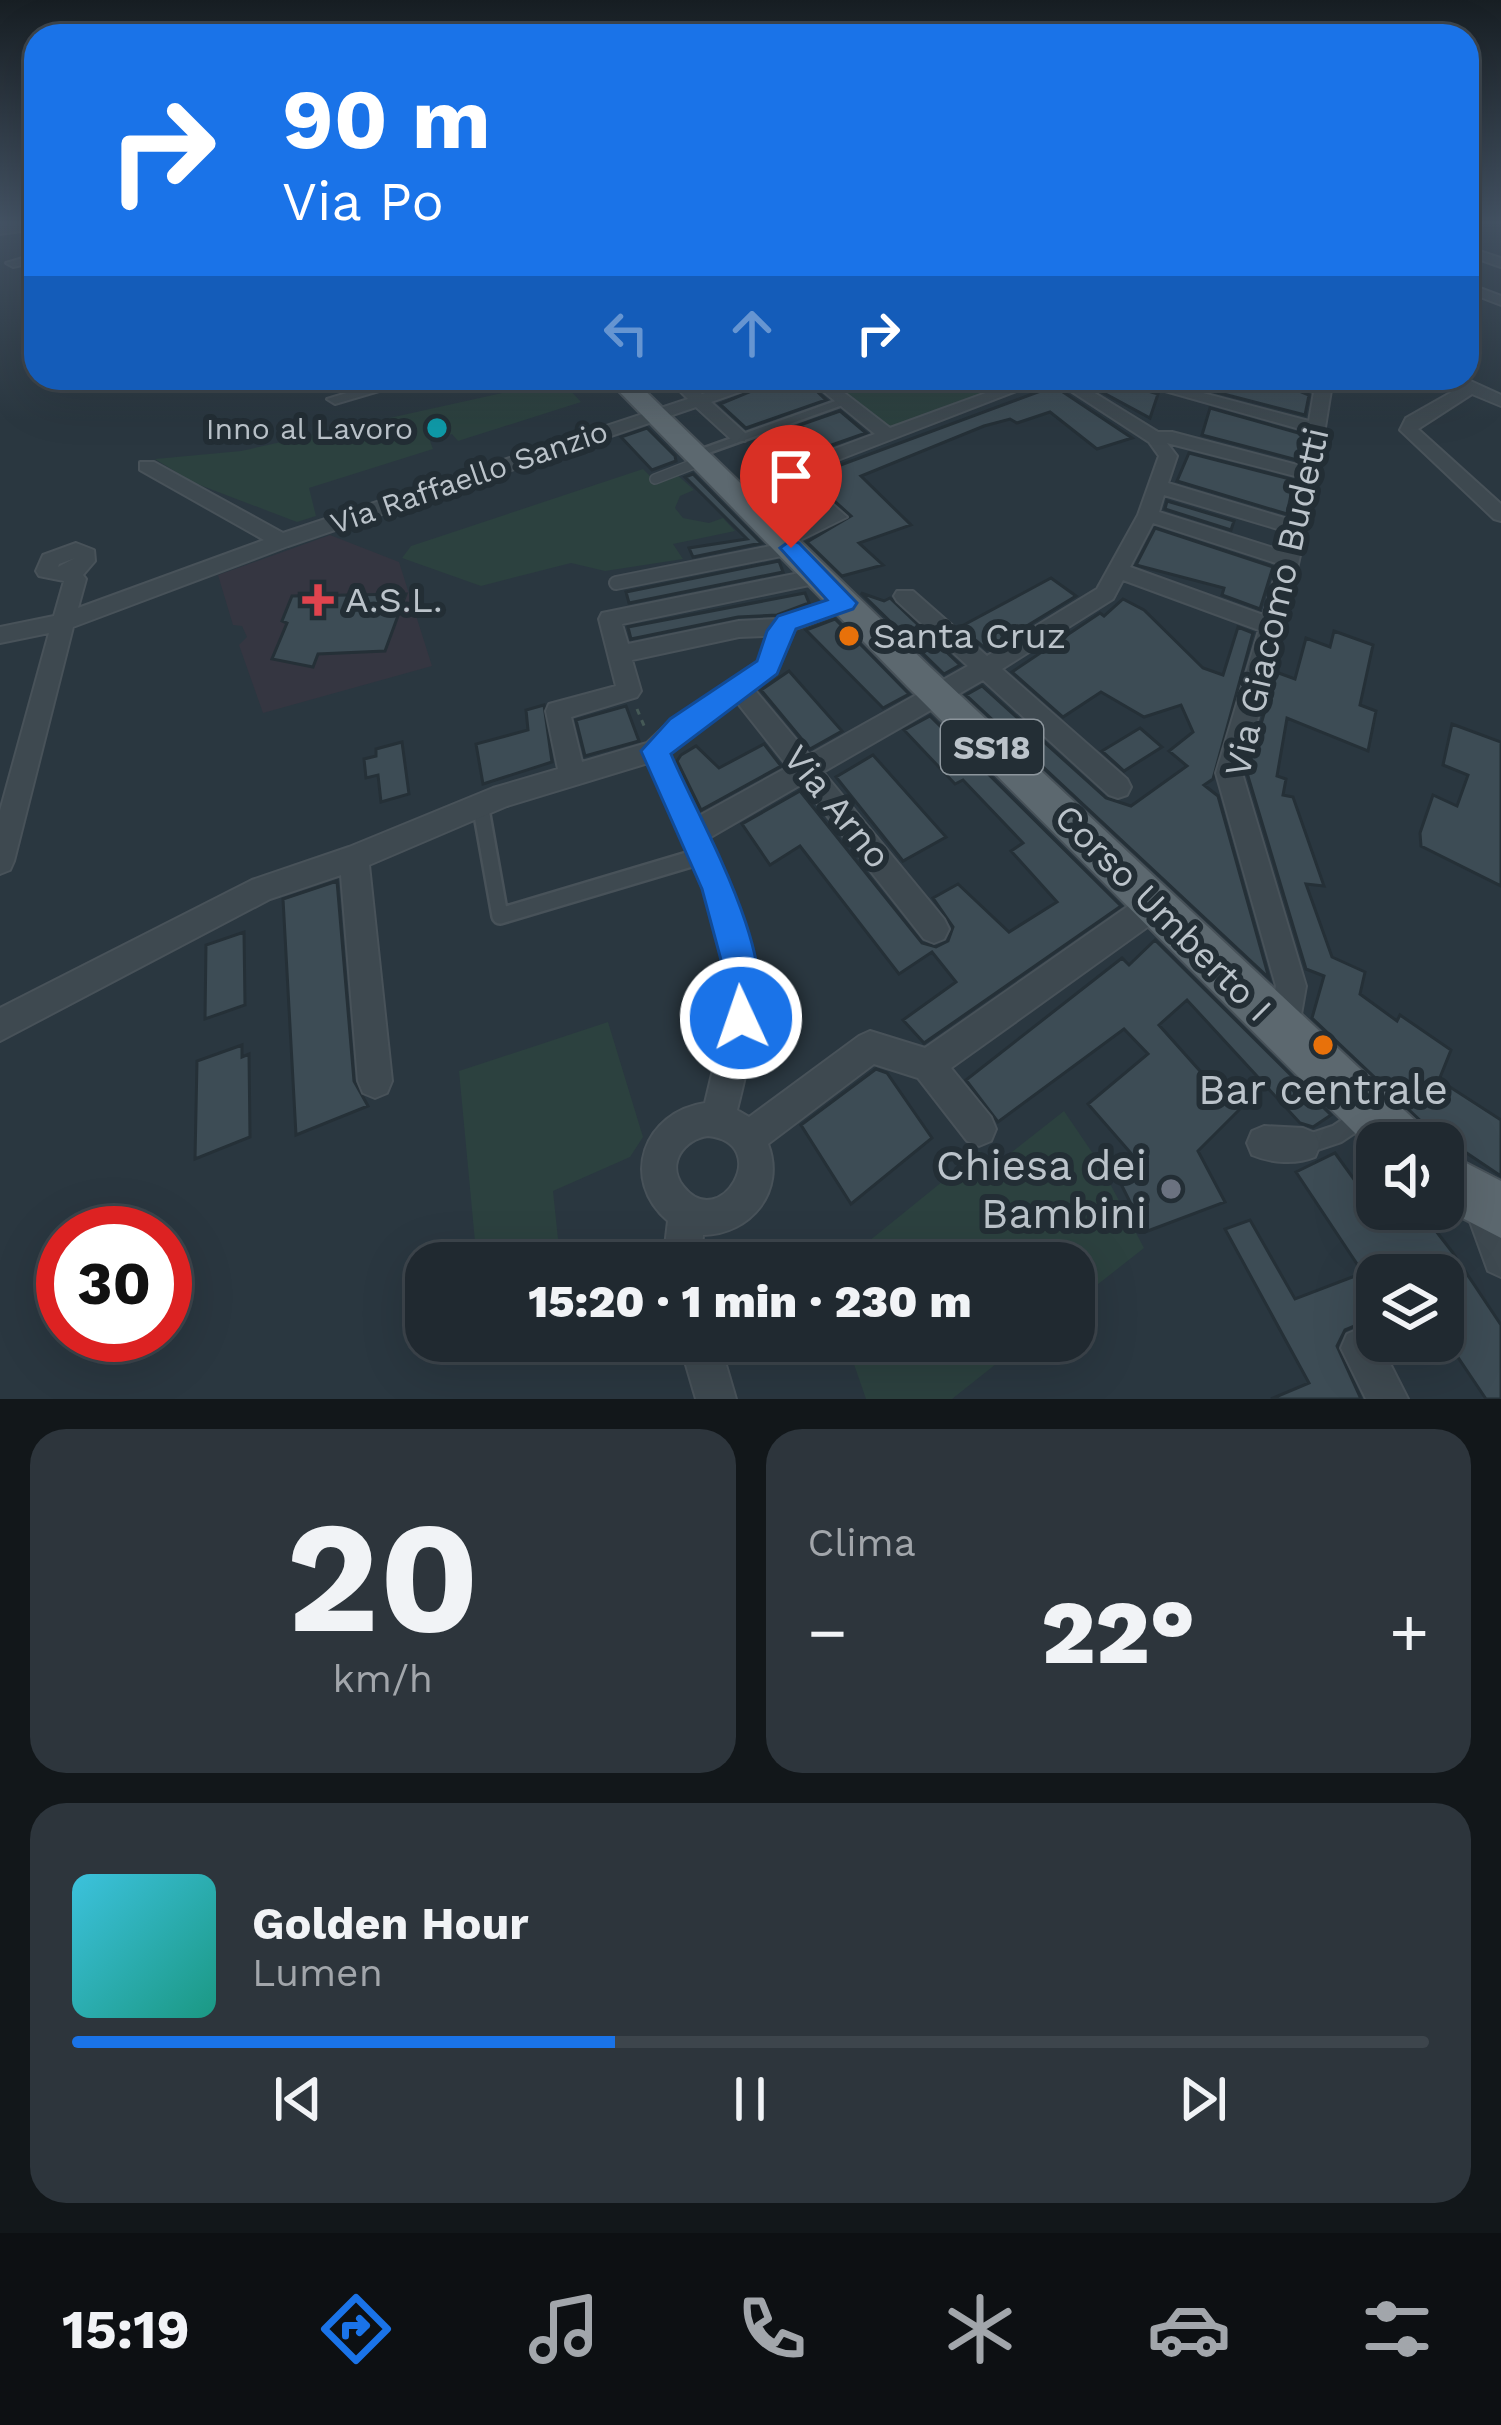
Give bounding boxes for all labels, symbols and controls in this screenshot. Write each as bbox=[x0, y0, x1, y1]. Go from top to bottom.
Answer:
text: 90 m bbox=[282, 70, 491, 168]
icon: right bbox=[84, 72, 240, 228]
text: Via Po bbox=[282, 170, 444, 233]
icon: left bbox=[593, 300, 659, 366]
icon: ahead bbox=[719, 300, 785, 366]
icon: right bbox=[845, 300, 911, 366]
place label: Inno al Lavoro bbox=[206, 411, 413, 446]
street label: Via Raffaello Sanzio bbox=[326, 413, 612, 541]
marker: Inno al Lavoro bbox=[424, 415, 450, 441]
street label: Via Giacomo Budetti bbox=[1216, 424, 1338, 780]
pin bbox=[740, 425, 842, 548]
icon: arrive bbox=[758, 443, 824, 509]
place label: A.S.L. bbox=[345, 579, 442, 621]
marker: A.S.L. bbox=[302, 584, 334, 616]
place label: Santa Cruz bbox=[873, 615, 1066, 657]
marker: Santa Cruz bbox=[836, 623, 862, 649]
road number: SS18 bbox=[941, 720, 1043, 774]
street label: Via Arno bbox=[775, 737, 899, 877]
street label: Corso Umberto I bbox=[1046, 796, 1280, 1030]
position arrow bbox=[678, 955, 804, 1081]
marker: Bar centrale bbox=[1310, 1032, 1336, 1058]
place label: Bar centrale bbox=[1198, 1065, 1448, 1114]
map controls bbox=[1356, 1122, 1464, 1362]
button: sound bbox=[1356, 1122, 1464, 1230]
place label: Chiesa dei Bambini bbox=[936, 1141, 1147, 1238]
marker: Chiesa dei Bambini bbox=[1158, 1176, 1184, 1202]
speed limit sign: 30 bbox=[36, 1206, 192, 1362]
button: layers bbox=[1356, 1254, 1464, 1362]
text: 15:20 · 1 min · 230 m bbox=[528, 1275, 972, 1328]
text: 20 bbox=[286, 1486, 479, 1669]
text: Clima bbox=[808, 1520, 916, 1565]
text: 22° bbox=[1041, 1579, 1195, 1685]
text: − bbox=[808, 1594, 847, 1671]
text: + bbox=[1389, 1594, 1429, 1671]
text: km/h bbox=[333, 1656, 433, 1701]
text: Golden Hour bbox=[252, 1897, 529, 1950]
text: Lumen bbox=[252, 1950, 383, 1995]
icon: previous bbox=[265, 2066, 331, 2132]
icon: pause bbox=[717, 2066, 783, 2132]
icon: next bbox=[1170, 2066, 1236, 2132]
icon: directions bbox=[314, 2287, 398, 2371]
icon: music bbox=[522, 2287, 606, 2371]
icon: phone bbox=[730, 2287, 814, 2371]
icon: climate bbox=[938, 2287, 1022, 2371]
icon: car bbox=[1147, 2287, 1231, 2371]
icon: filters bbox=[1355, 2287, 1439, 2371]
text: 15:19 bbox=[62, 2298, 190, 2361]

